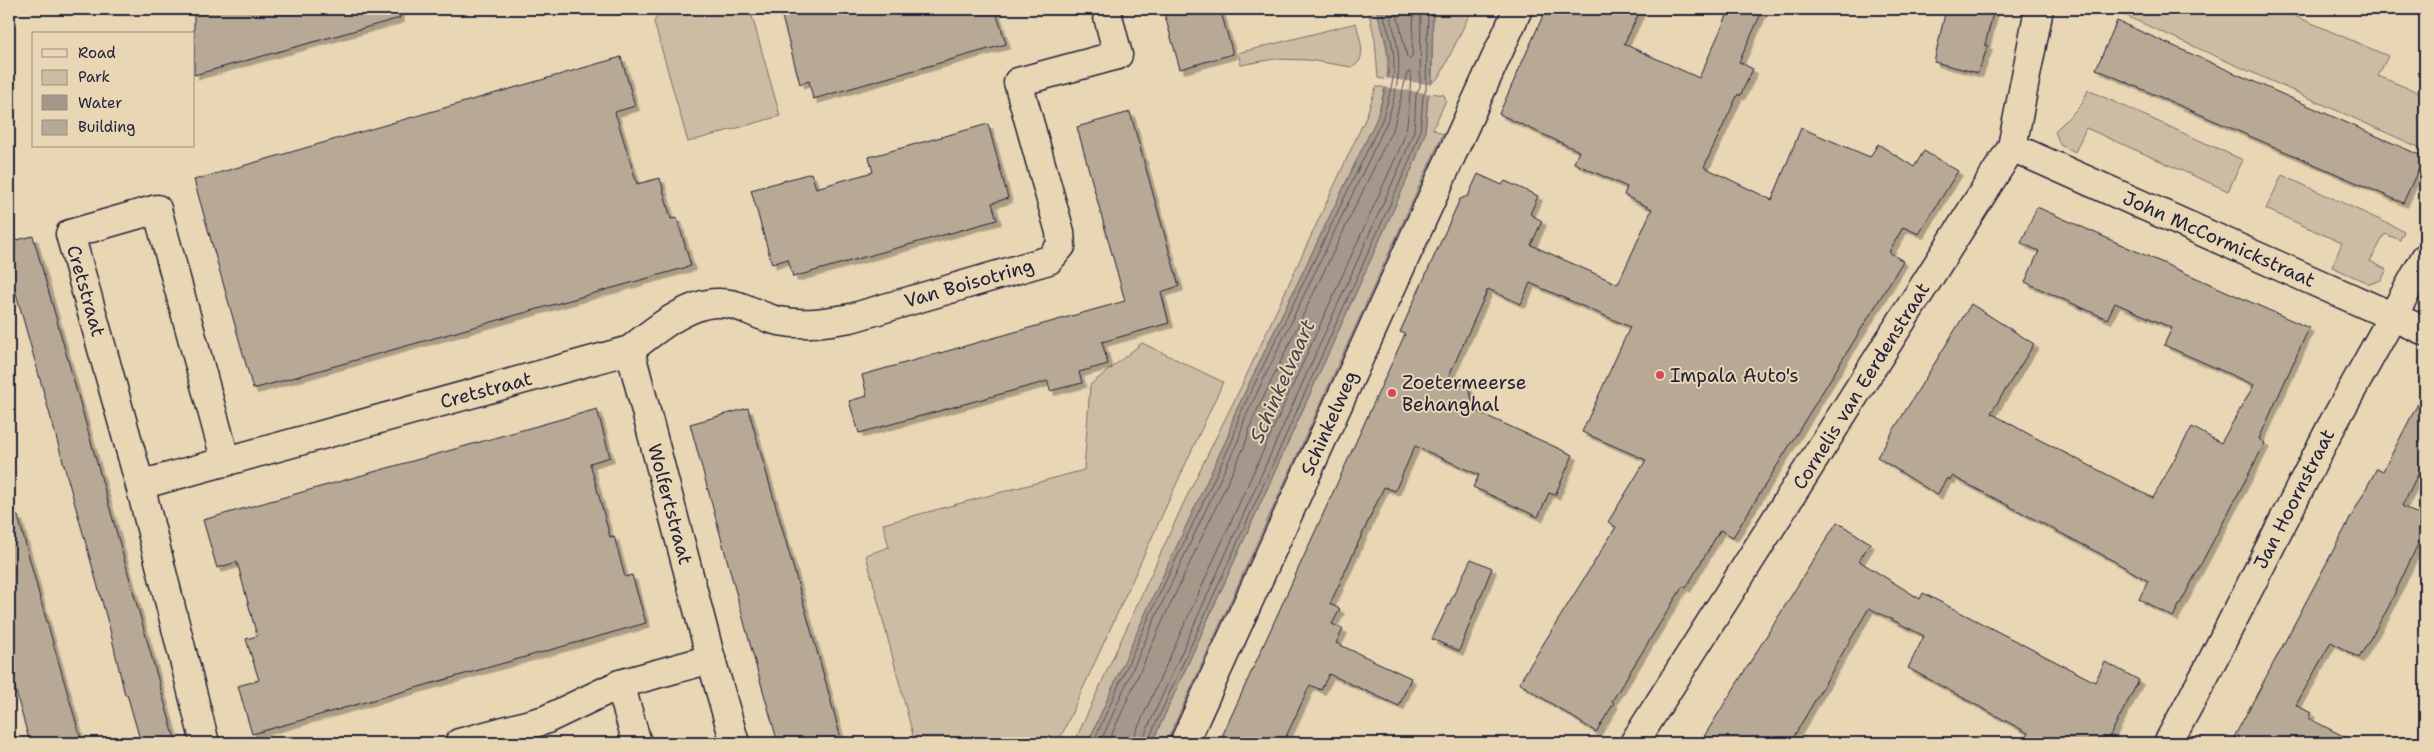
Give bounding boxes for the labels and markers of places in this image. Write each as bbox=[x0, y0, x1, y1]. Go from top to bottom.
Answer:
place label: Impala Auto's bbox=[1670, 363, 1799, 388]
marker: Impala Auto's bbox=[1654, 369, 1666, 381]
place label: Zoetermeerse Behanghal bbox=[1402, 370, 1527, 417]
marker: Zoetermeerse Behanghal bbox=[1386, 387, 1398, 399]

